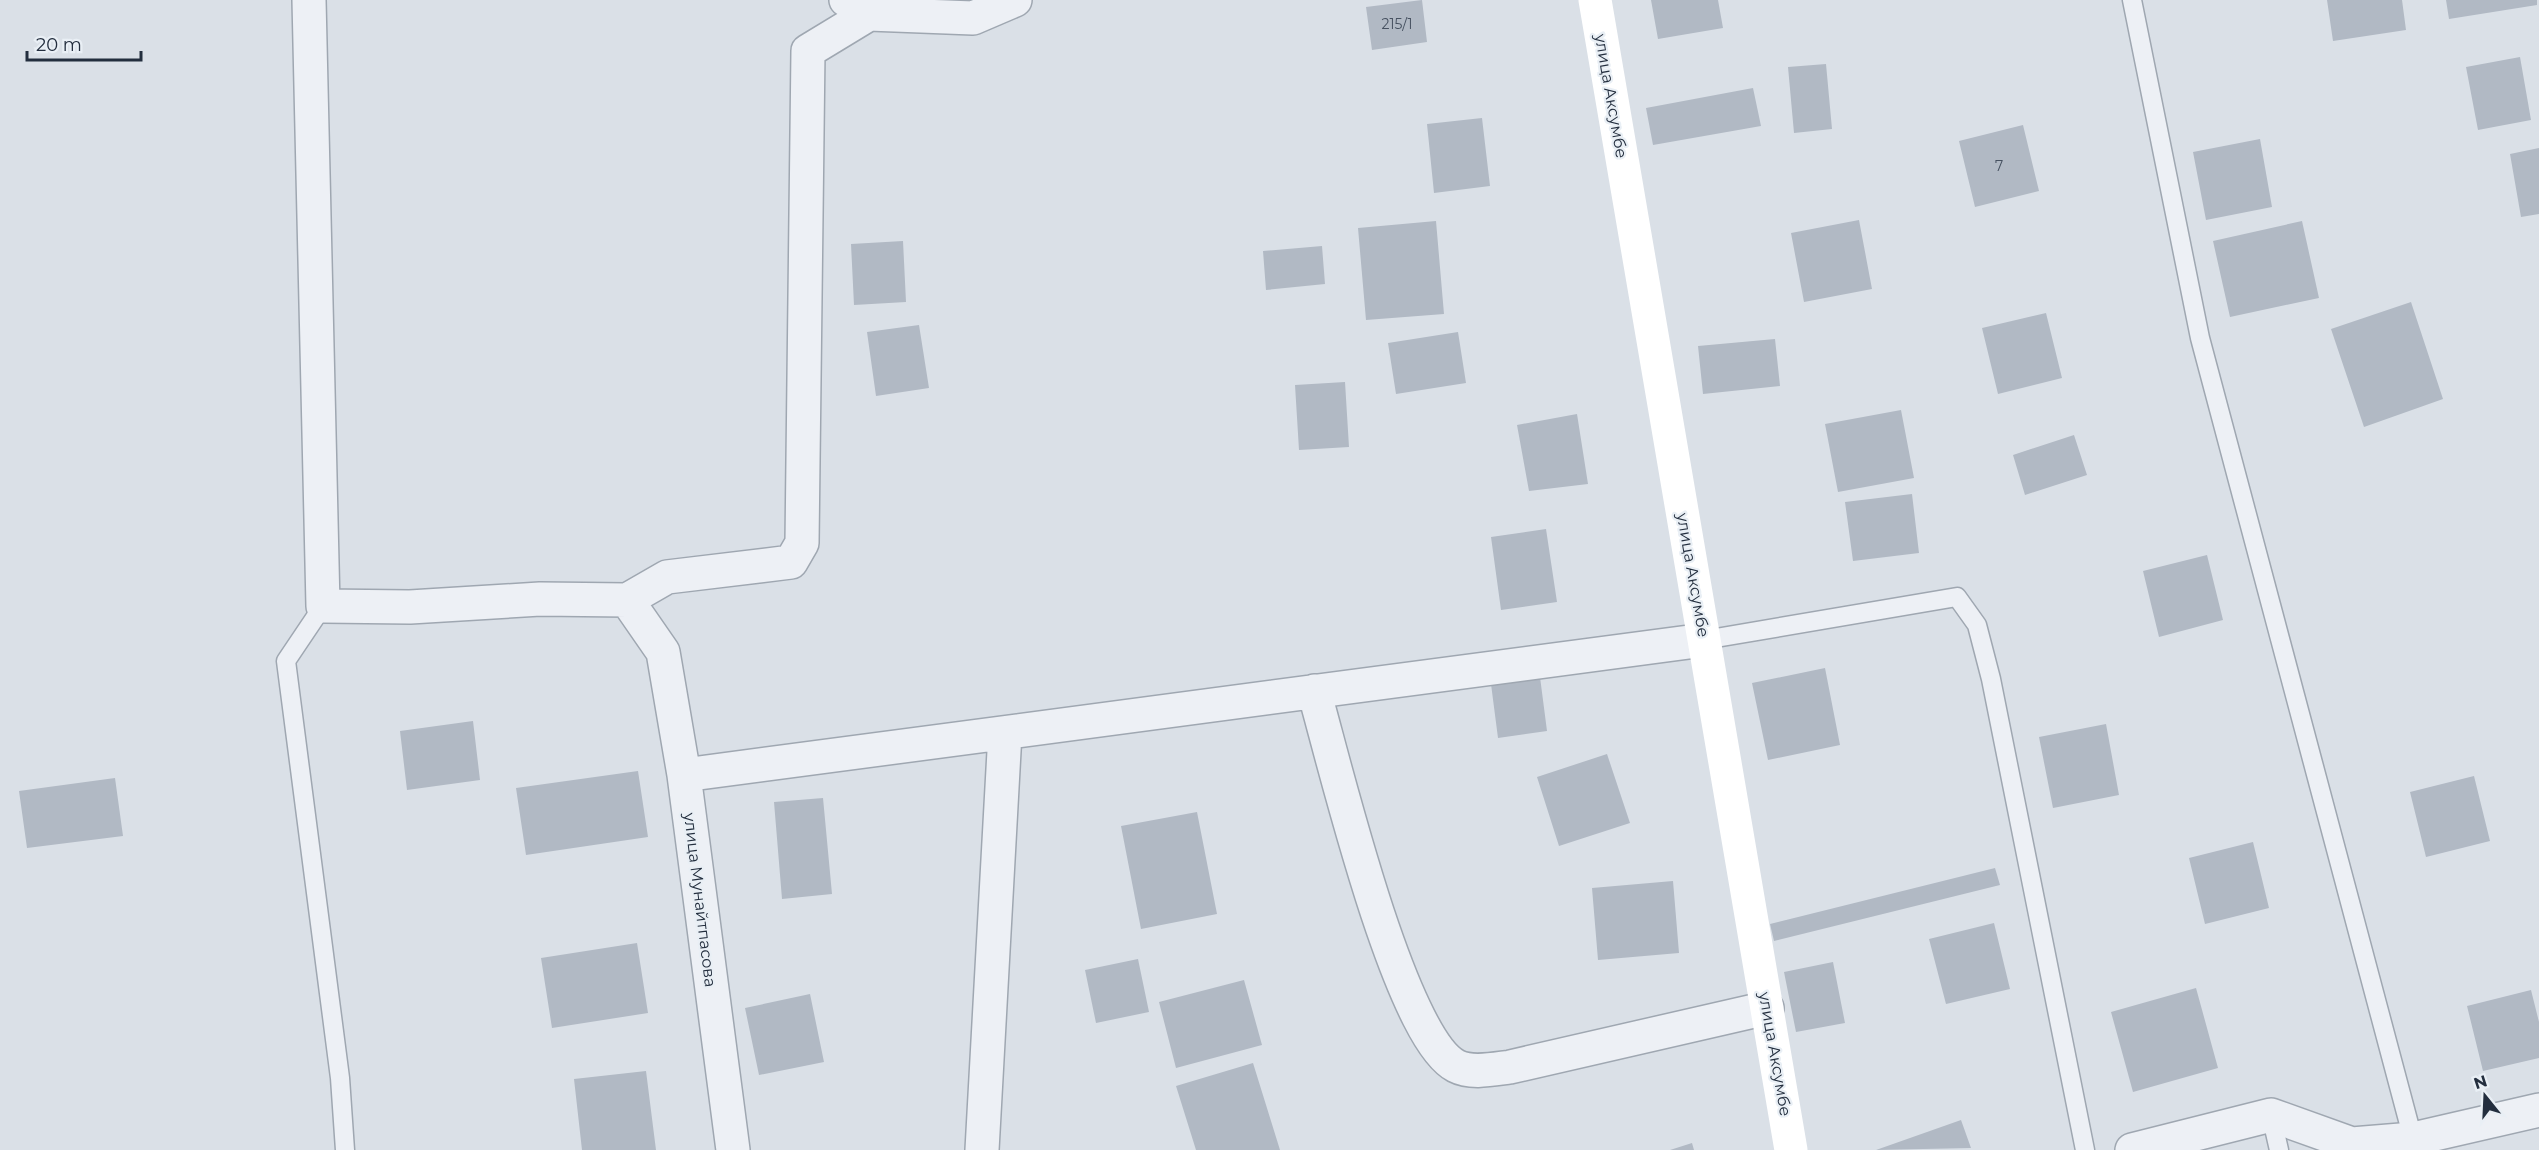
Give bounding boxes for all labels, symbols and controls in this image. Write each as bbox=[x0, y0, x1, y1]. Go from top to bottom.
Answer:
house number: 215/1 bbox=[1381, 15, 1413, 33]
scale bar bbox=[27, 24, 141, 62]
street label: улица Аксумбе bbox=[1591, 31, 1631, 160]
text: 20 m bbox=[36, 34, 82, 56]
house number: 7 bbox=[1995, 157, 2003, 175]
street label: улица Аксумбе bbox=[1673, 510, 1713, 639]
street label: улица Мунайтпасова bbox=[680, 811, 720, 988]
street label: улица Аксумбе bbox=[1755, 989, 1795, 1118]
north arrow bbox=[2455, 1066, 2515, 1126]
text: N bbox=[2471, 1071, 2490, 1093]

